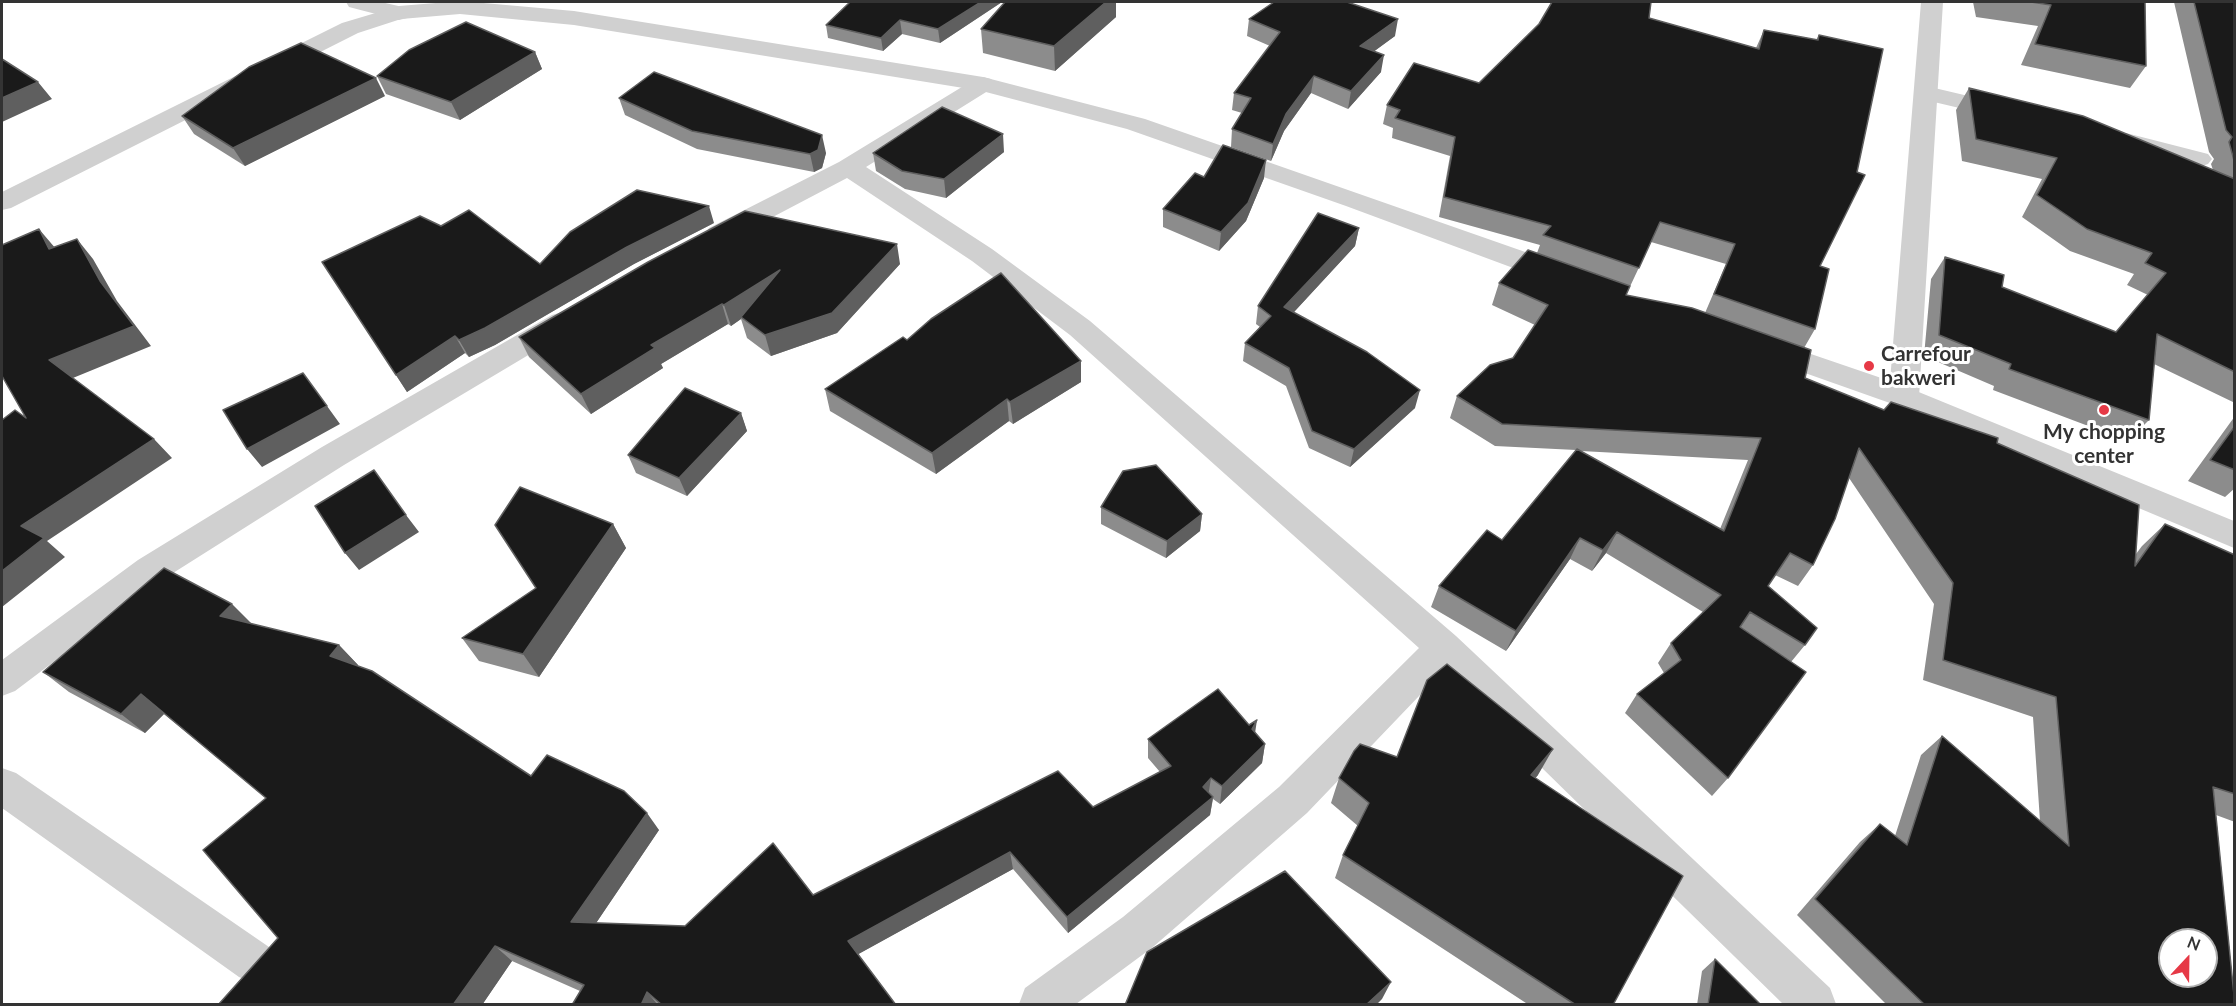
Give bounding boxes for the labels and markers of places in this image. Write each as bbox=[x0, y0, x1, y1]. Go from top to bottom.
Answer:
place label: Carrefour bakweri bbox=[1881, 341, 1971, 391]
marker: Carrefour bakweri bbox=[1862, 359, 1876, 373]
marker: My chopping center bbox=[2097, 403, 2111, 417]
place label: My chopping center bbox=[2043, 419, 2165, 469]

